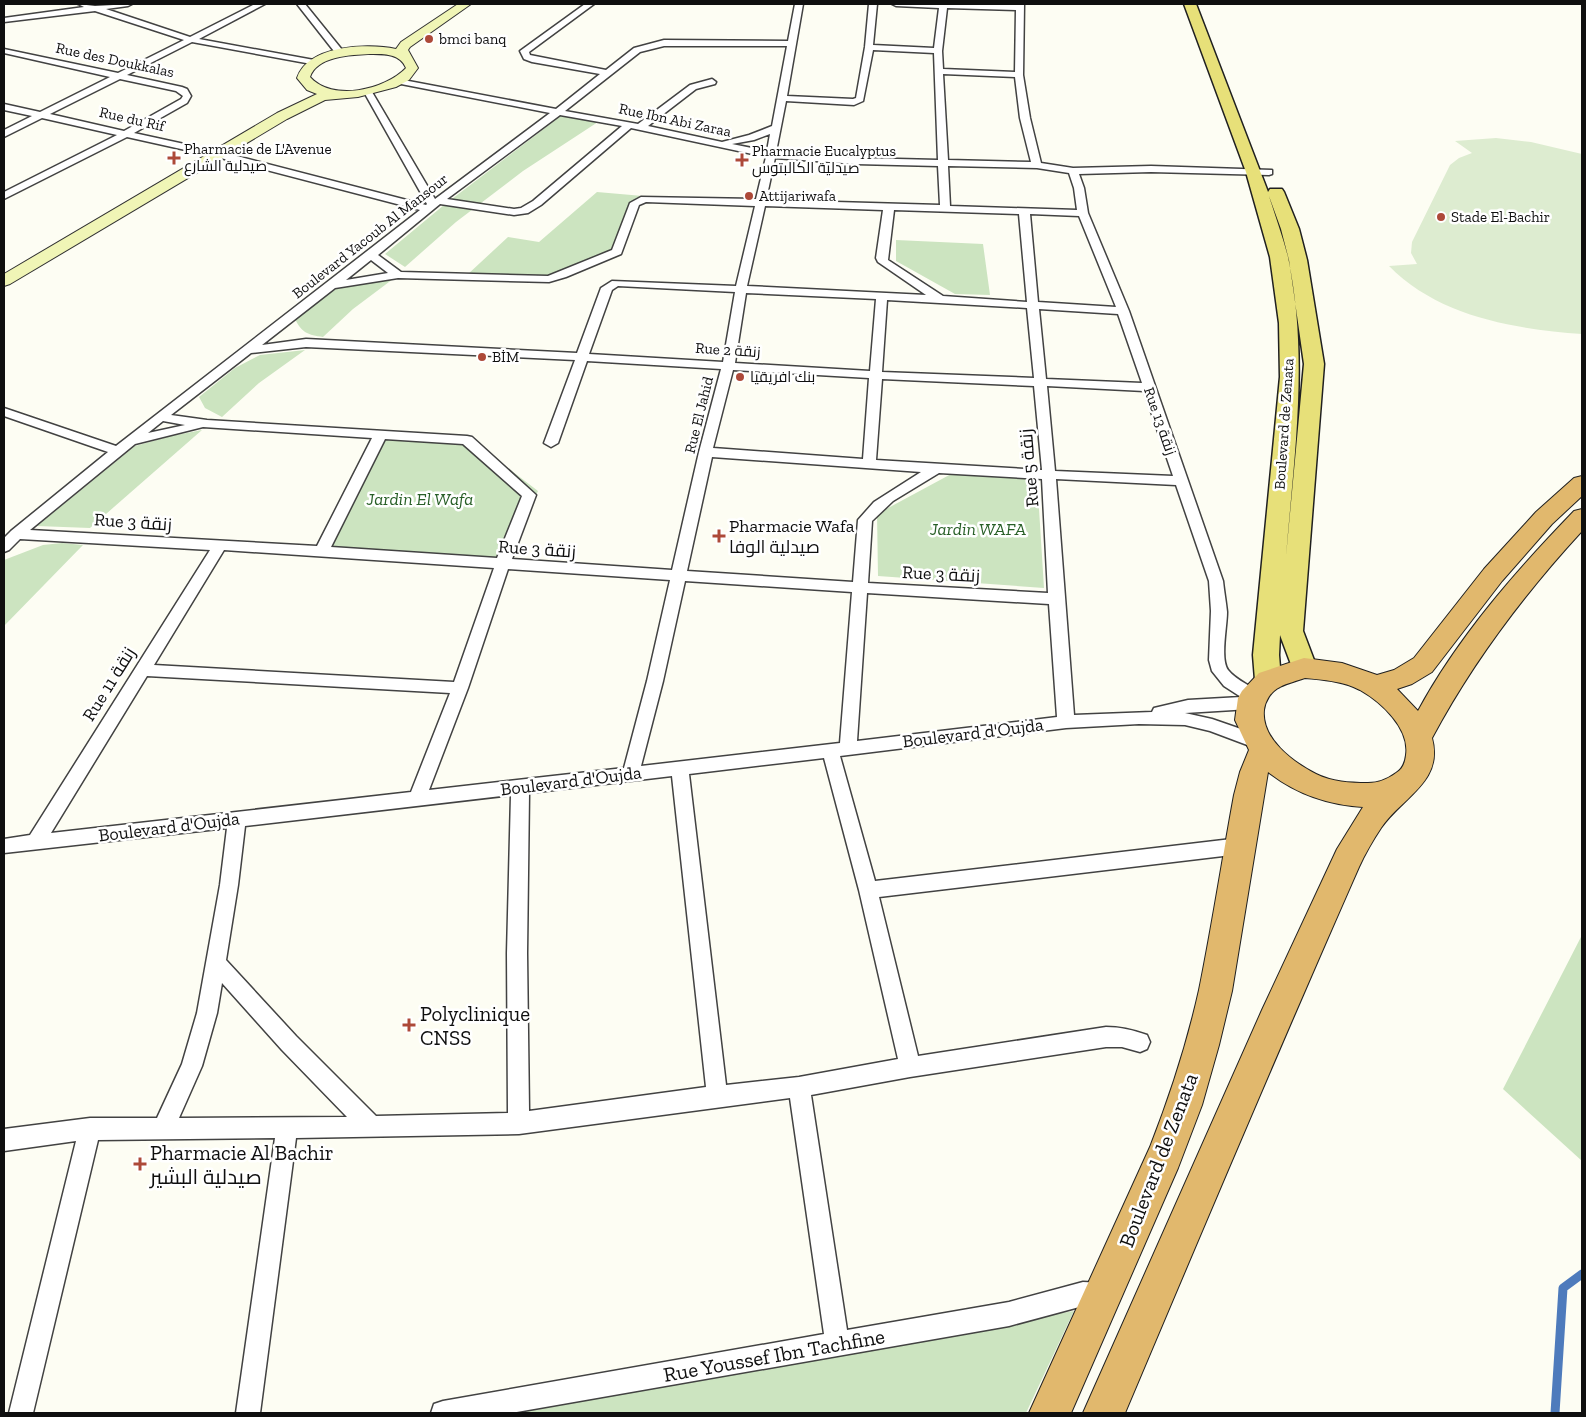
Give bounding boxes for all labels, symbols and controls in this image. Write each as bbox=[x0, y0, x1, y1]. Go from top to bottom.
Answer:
place label: bmci banq bbox=[438, 30, 506, 48]
marker: bmci banq bbox=[423, 33, 435, 45]
street label: Rue des Doukkalas bbox=[54, 39, 176, 81]
street label: Rue Ibn Abi Zaraa bbox=[617, 99, 733, 141]
street label: Rue du Rif bbox=[98, 103, 168, 136]
place label: Pharmacie de L'Avenue صيدلية الشارع bbox=[184, 140, 331, 177]
place label: Pharmacie Eucalyptus صيدلية الكالبتوس bbox=[752, 142, 896, 178]
marker: Pharmacie de L'Avenue صيدلية الشارع bbox=[168, 152, 180, 164]
marker: Pharmacie Eucalyptus صيدلية الكالبتوس bbox=[736, 154, 748, 166]
street label: Boulevard Yacoub Al Mansour bbox=[289, 170, 451, 302]
place label: Attijariwafa bbox=[759, 187, 836, 205]
marker: Attijariwafa bbox=[743, 190, 755, 202]
place label: Stade El-Bachir bbox=[1451, 208, 1550, 226]
marker: Stade El-Bachir bbox=[1435, 211, 1447, 223]
street label: Rue 2 زنقة bbox=[695, 339, 761, 361]
place label: BİM bbox=[492, 348, 519, 366]
marker: BİM bbox=[476, 351, 488, 363]
street label: Boulevard de Zenata bbox=[1270, 358, 1298, 490]
place label: بنك افريقيا bbox=[750, 368, 815, 386]
marker: بنك افريقيا bbox=[734, 371, 746, 383]
street label: Rue El Jahid bbox=[681, 374, 717, 455]
street label: Rue 13 زنقة bbox=[1140, 385, 1180, 457]
street label: Rue 5 زنقة bbox=[1015, 428, 1043, 508]
park label: Jardin El Wafa bbox=[366, 488, 473, 510]
street label: Rue 3 زنقة bbox=[93, 508, 173, 536]
place label: Pharmacie Wafa صيدلية الوفا bbox=[729, 515, 855, 558]
park label: Jardin WAFA bbox=[929, 518, 1027, 540]
marker: Pharmacie Wafa صيدلية الوفا bbox=[713, 530, 725, 542]
street label: Rue 3 زنقة bbox=[497, 535, 577, 563]
street label: Rue 3 زنقة bbox=[901, 561, 981, 587]
street label: Rue 11 زنقة bbox=[78, 643, 140, 725]
street label: Boulevard d'Oujda bbox=[901, 713, 1045, 753]
street label: Boulevard d'Oujda bbox=[499, 761, 643, 801]
street label: Boulevard d'Oujda bbox=[97, 807, 241, 847]
place label: Polyclinique CNSS bbox=[420, 1001, 530, 1050]
marker: Polyclinique CNSS bbox=[402, 1018, 416, 1032]
street label: Boulevard de Zenata bbox=[1113, 1069, 1203, 1251]
place label: Pharmacie Al Bachir صيدلية البشير bbox=[149, 1140, 334, 1189]
marker: Pharmacie Al Bachir صيدلية البشير bbox=[134, 1158, 146, 1170]
street label: Rue Youssef Ibn Tachfine bbox=[661, 1323, 887, 1387]

